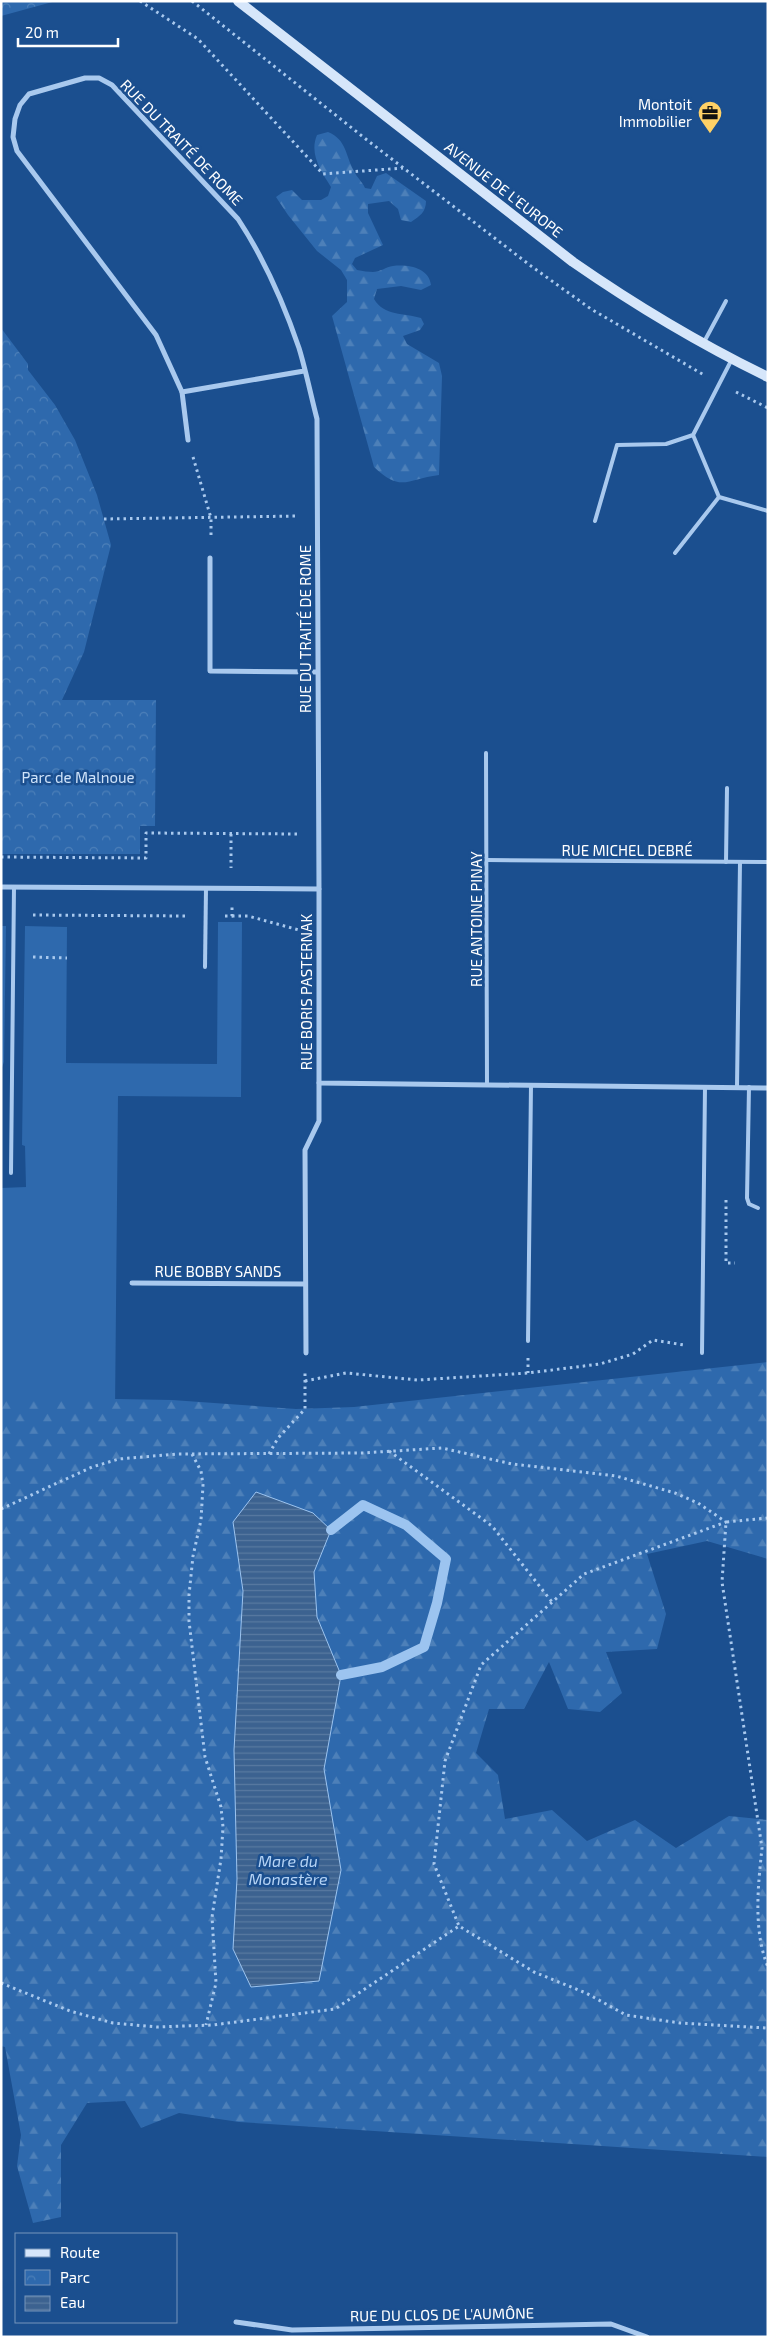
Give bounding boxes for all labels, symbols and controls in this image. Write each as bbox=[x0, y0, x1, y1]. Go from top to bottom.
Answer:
scale bar bbox=[18, 15, 118, 47]
text: 20 m bbox=[25, 23, 59, 41]
street label: RUE DU TRAITÉ DE ROME bbox=[117, 75, 247, 209]
place label: Montoit Immobilier bbox=[619, 95, 692, 130]
office icon: Montoit Immobilier bbox=[697, 100, 723, 134]
street label: AVENUE DE L'EUROPE bbox=[441, 137, 567, 241]
street label: RUE DU TRAITÉ DE ROME bbox=[296, 545, 314, 713]
park label: Parc de Malnoue bbox=[21, 768, 135, 786]
street label: RUE MICHEL DEBRÉ bbox=[561, 841, 693, 859]
street label: RUE ANTOINE PINAY bbox=[467, 851, 485, 987]
street label: RUE BORIS PASTERNAK bbox=[297, 914, 315, 1070]
street label: RUE BOBBY SANDS bbox=[155, 1262, 281, 1280]
water label: Mare du Monastère bbox=[249, 1851, 328, 1888]
legend bbox=[15, 2233, 178, 2323]
text: Route bbox=[60, 2243, 100, 2261]
text: Parc bbox=[60, 2268, 90, 2286]
text: Eau bbox=[60, 2293, 85, 2311]
street label: RUE DU CLOS DE L'AUMÔNE bbox=[350, 2303, 534, 2325]

